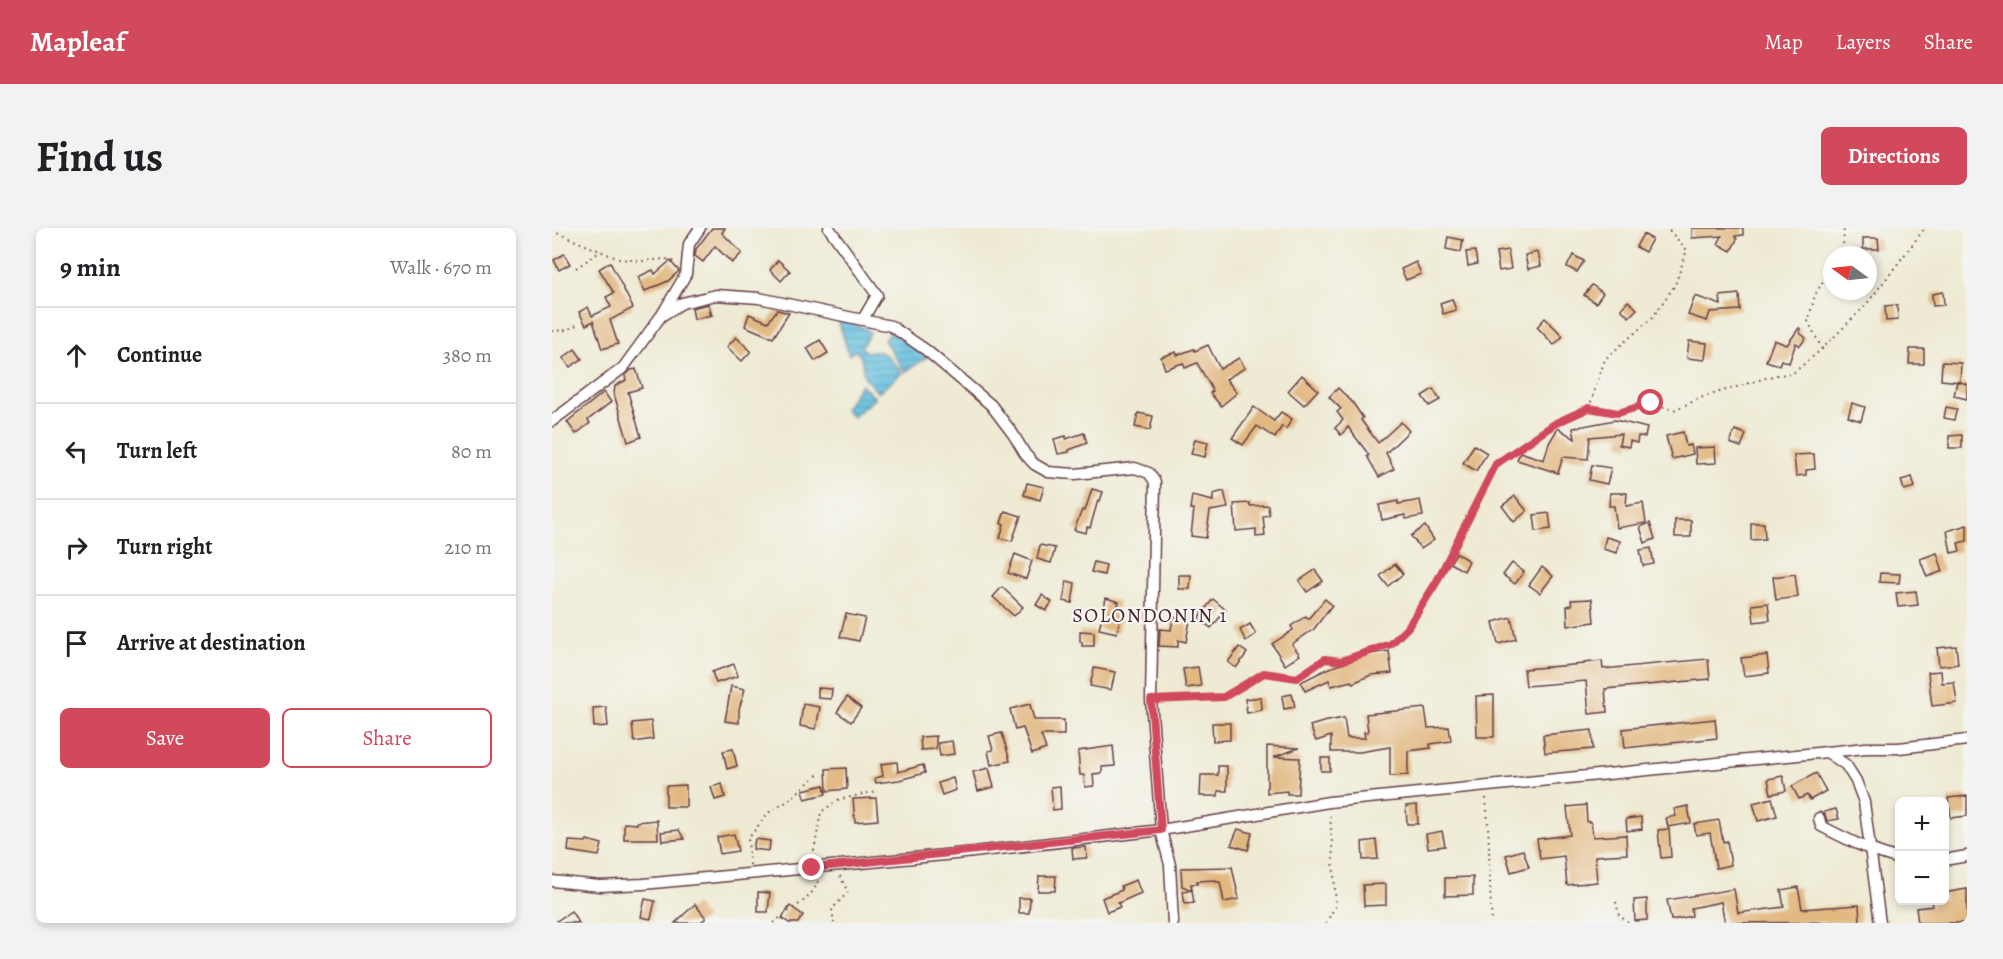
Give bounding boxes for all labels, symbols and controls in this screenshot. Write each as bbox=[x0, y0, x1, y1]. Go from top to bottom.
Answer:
text: Mapleaf bbox=[30, 23, 125, 61]
text: Map bbox=[1764, 28, 1803, 56]
text: Layers bbox=[1836, 28, 1891, 56]
text: Share bbox=[1924, 28, 1973, 56]
button: Directions bbox=[1821, 127, 1967, 185]
text: Find us bbox=[36, 128, 163, 185]
north arrow bbox=[1823, 246, 1877, 300]
text: 9 min bbox=[60, 250, 121, 285]
text: Walk · 670 m bbox=[390, 254, 492, 281]
icon: ahead bbox=[60, 339, 93, 372]
text: Continue bbox=[117, 340, 202, 370]
text: 380 m bbox=[443, 342, 492, 369]
route start bbox=[1637, 389, 1663, 415]
icon: left bbox=[60, 435, 93, 468]
text: Turn left bbox=[117, 436, 197, 466]
text: 80 m bbox=[451, 438, 492, 465]
icon: right bbox=[60, 531, 93, 564]
text: Turn right bbox=[117, 532, 213, 562]
text: 210 m bbox=[444, 534, 492, 561]
district label: SOLONDONIN 1 bbox=[1072, 602, 1228, 629]
icon: arrive bbox=[60, 627, 93, 660]
text: Arrive at destination bbox=[117, 628, 306, 658]
button: Save bbox=[60, 708, 270, 768]
button: Share bbox=[282, 708, 492, 768]
map controls bbox=[1895, 797, 1949, 905]
button: + bbox=[1895, 797, 1949, 851]
button: − bbox=[1895, 851, 1949, 905]
route end bbox=[798, 854, 824, 880]

